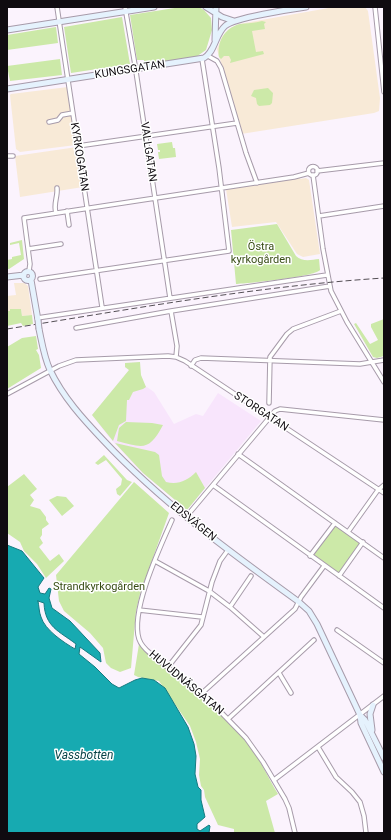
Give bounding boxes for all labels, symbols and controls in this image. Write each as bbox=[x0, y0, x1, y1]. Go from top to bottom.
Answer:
street label: KUNGSGATAN bbox=[94, 58, 166, 82]
street label: VALLGATAN bbox=[137, 121, 159, 183]
street label: KYRKOGATAN bbox=[67, 122, 91, 192]
park label: Östra kyrkogården bbox=[231, 240, 291, 266]
street label: STORGATAN bbox=[231, 389, 291, 435]
street label: EDSVÄGEN bbox=[167, 499, 219, 545]
park label: Strandkyrkogården bbox=[53, 580, 145, 594]
street label: HUVUDNÄSGATAN bbox=[146, 648, 226, 718]
water label: Vassbotten bbox=[55, 749, 113, 763]

